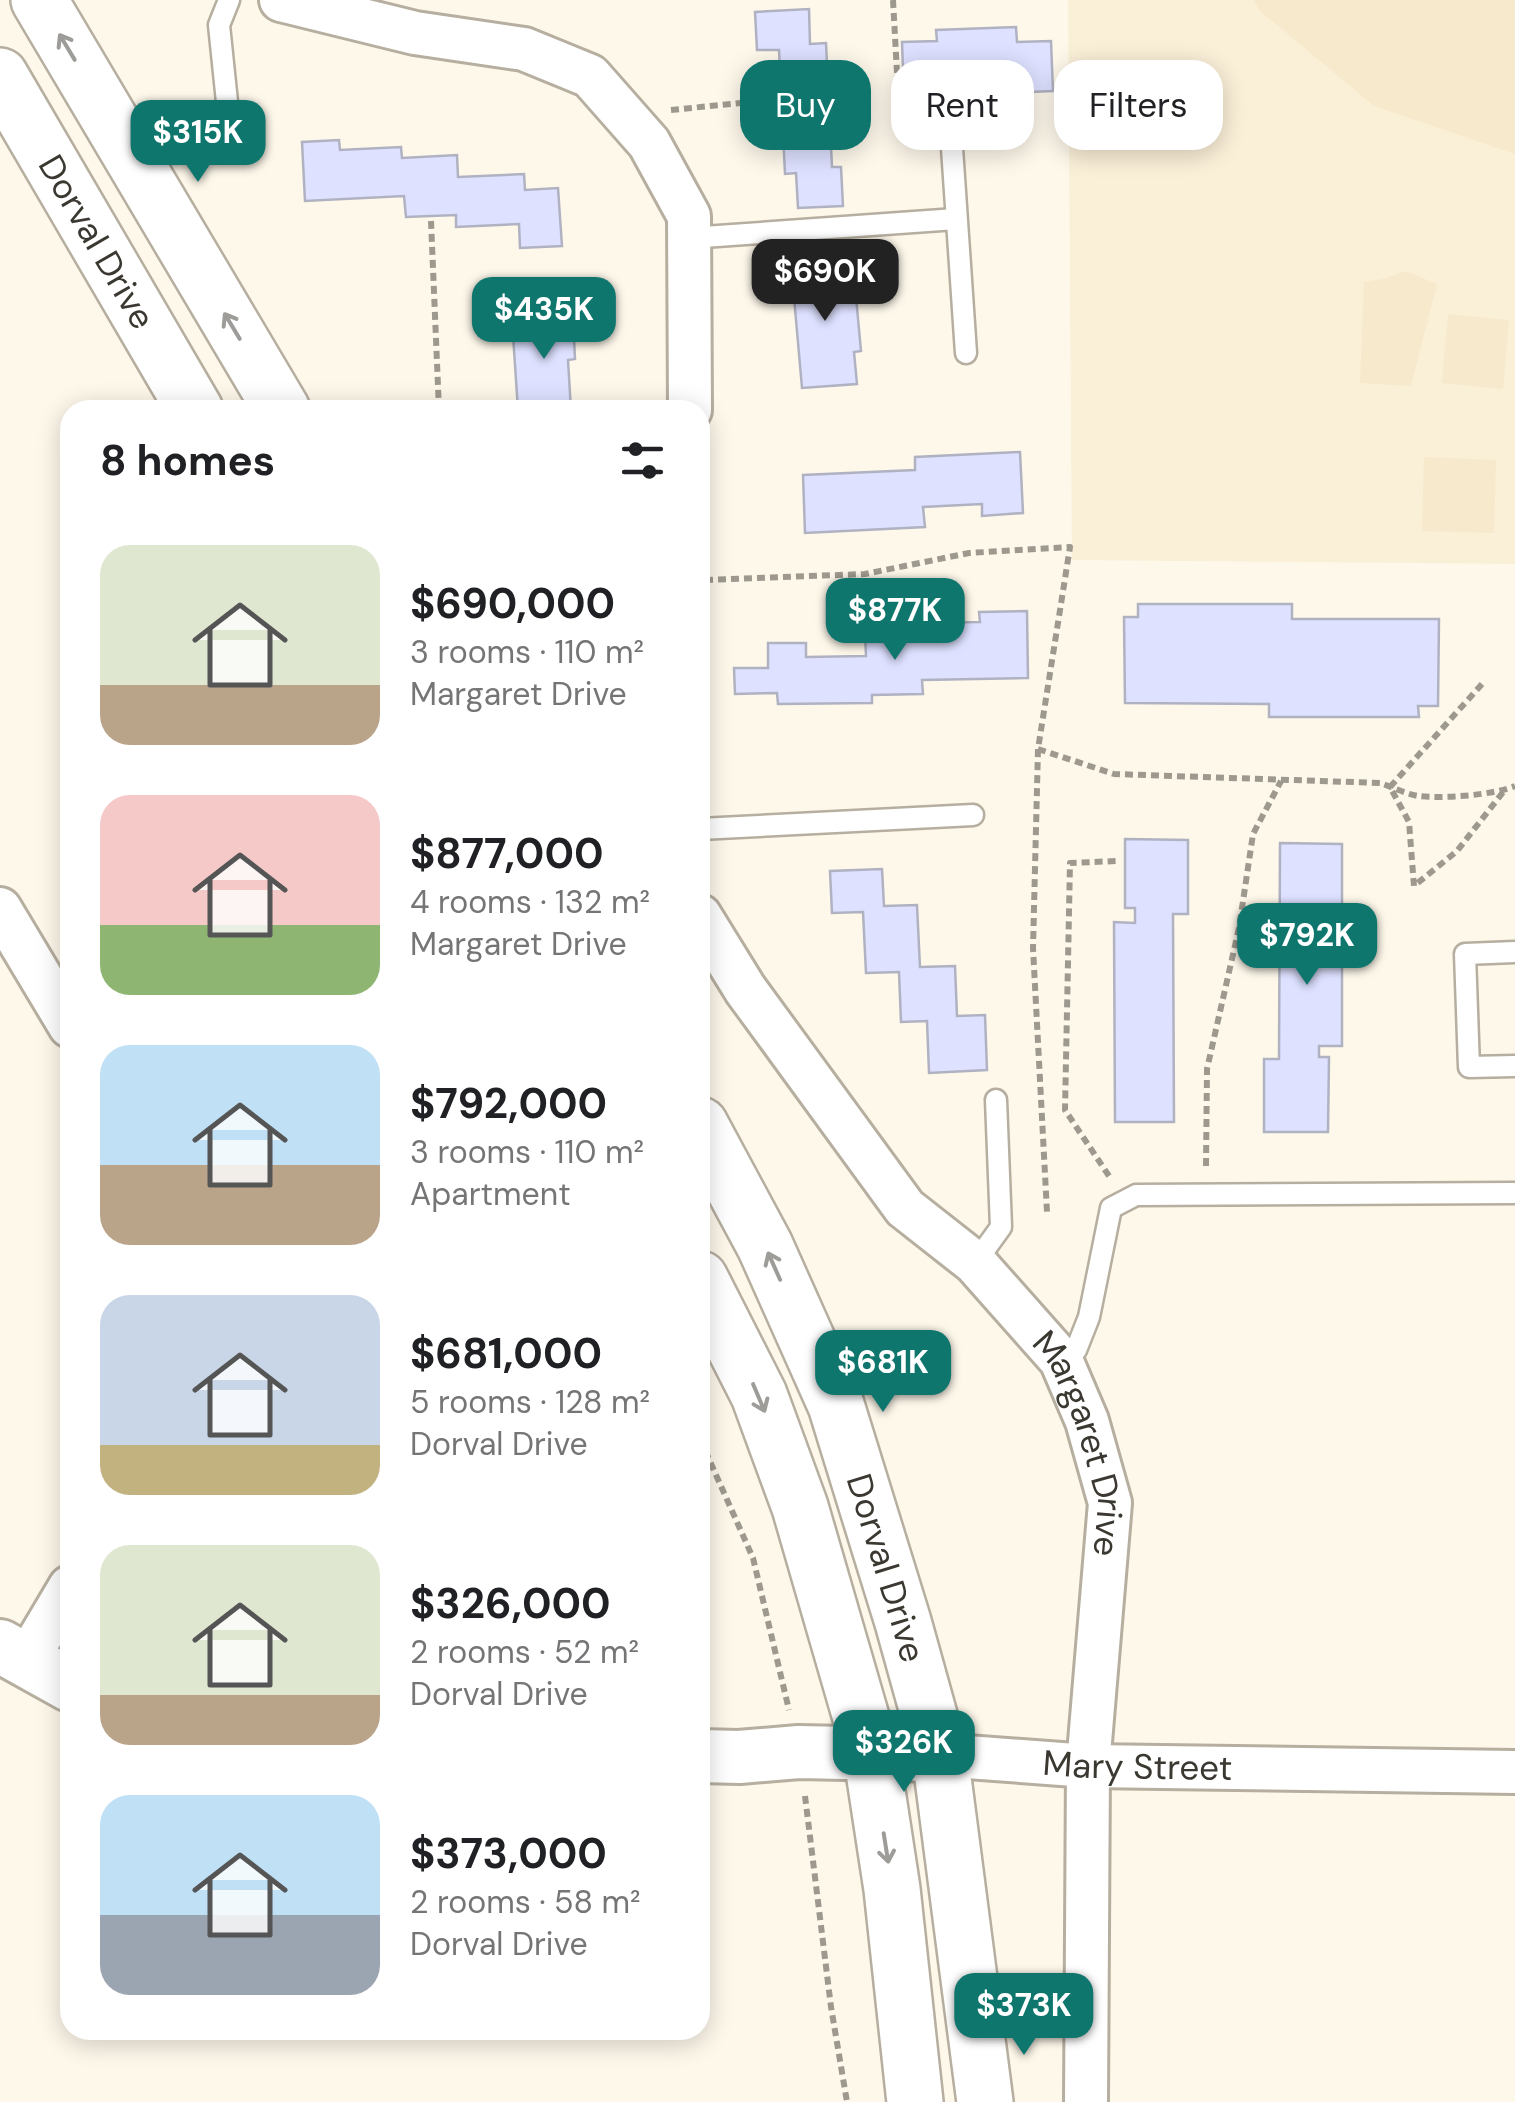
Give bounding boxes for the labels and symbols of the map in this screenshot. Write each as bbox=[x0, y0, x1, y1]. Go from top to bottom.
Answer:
one-way arrow bbox=[56, 33, 76, 62]
pin: $315K bbox=[128, 100, 268, 185]
street label: Dorval Drive bbox=[28, 146, 166, 337]
pin: $690K bbox=[755, 239, 895, 324]
pin: $435K bbox=[474, 277, 614, 362]
one-way arrow bbox=[222, 312, 242, 341]
pin: $877K bbox=[825, 578, 965, 663]
pin: $792K bbox=[1237, 903, 1377, 988]
one-way arrow bbox=[764, 1251, 782, 1282]
street label: Margaret Drive bbox=[1022, 1321, 1133, 1558]
pin: $681K bbox=[813, 1330, 953, 1415]
one-way arrow bbox=[751, 1382, 769, 1413]
street label: Dorval Drive bbox=[836, 1468, 936, 1667]
pin: $326K bbox=[834, 1710, 974, 1795]
street label: Mary Street bbox=[1041, 1740, 1233, 1791]
one-way arrow bbox=[877, 1832, 896, 1864]
pin: $373K bbox=[954, 1973, 1094, 2058]

